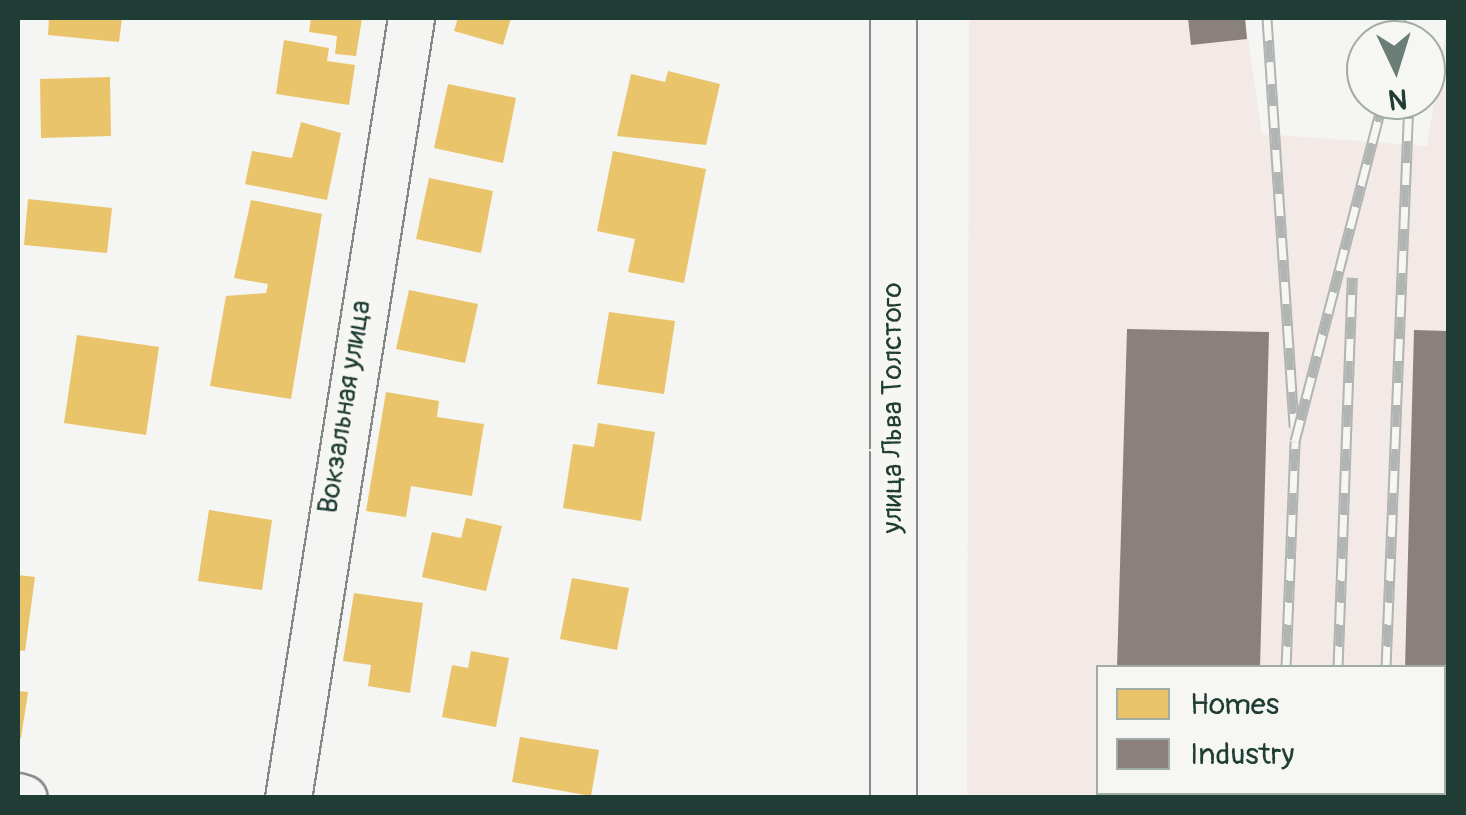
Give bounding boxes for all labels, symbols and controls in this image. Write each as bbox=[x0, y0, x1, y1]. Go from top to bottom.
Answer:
north arrow bbox=[1346, 20, 1446, 120]
text: N bbox=[1387, 80, 1409, 117]
street label: улица Льва Толстого bbox=[876, 283, 910, 533]
street label: Вокзальная улица bbox=[312, 298, 378, 516]
legend bbox=[1096, 665, 1446, 795]
text: Homes bbox=[1190, 686, 1279, 723]
text: Industry bbox=[1190, 736, 1294, 773]

